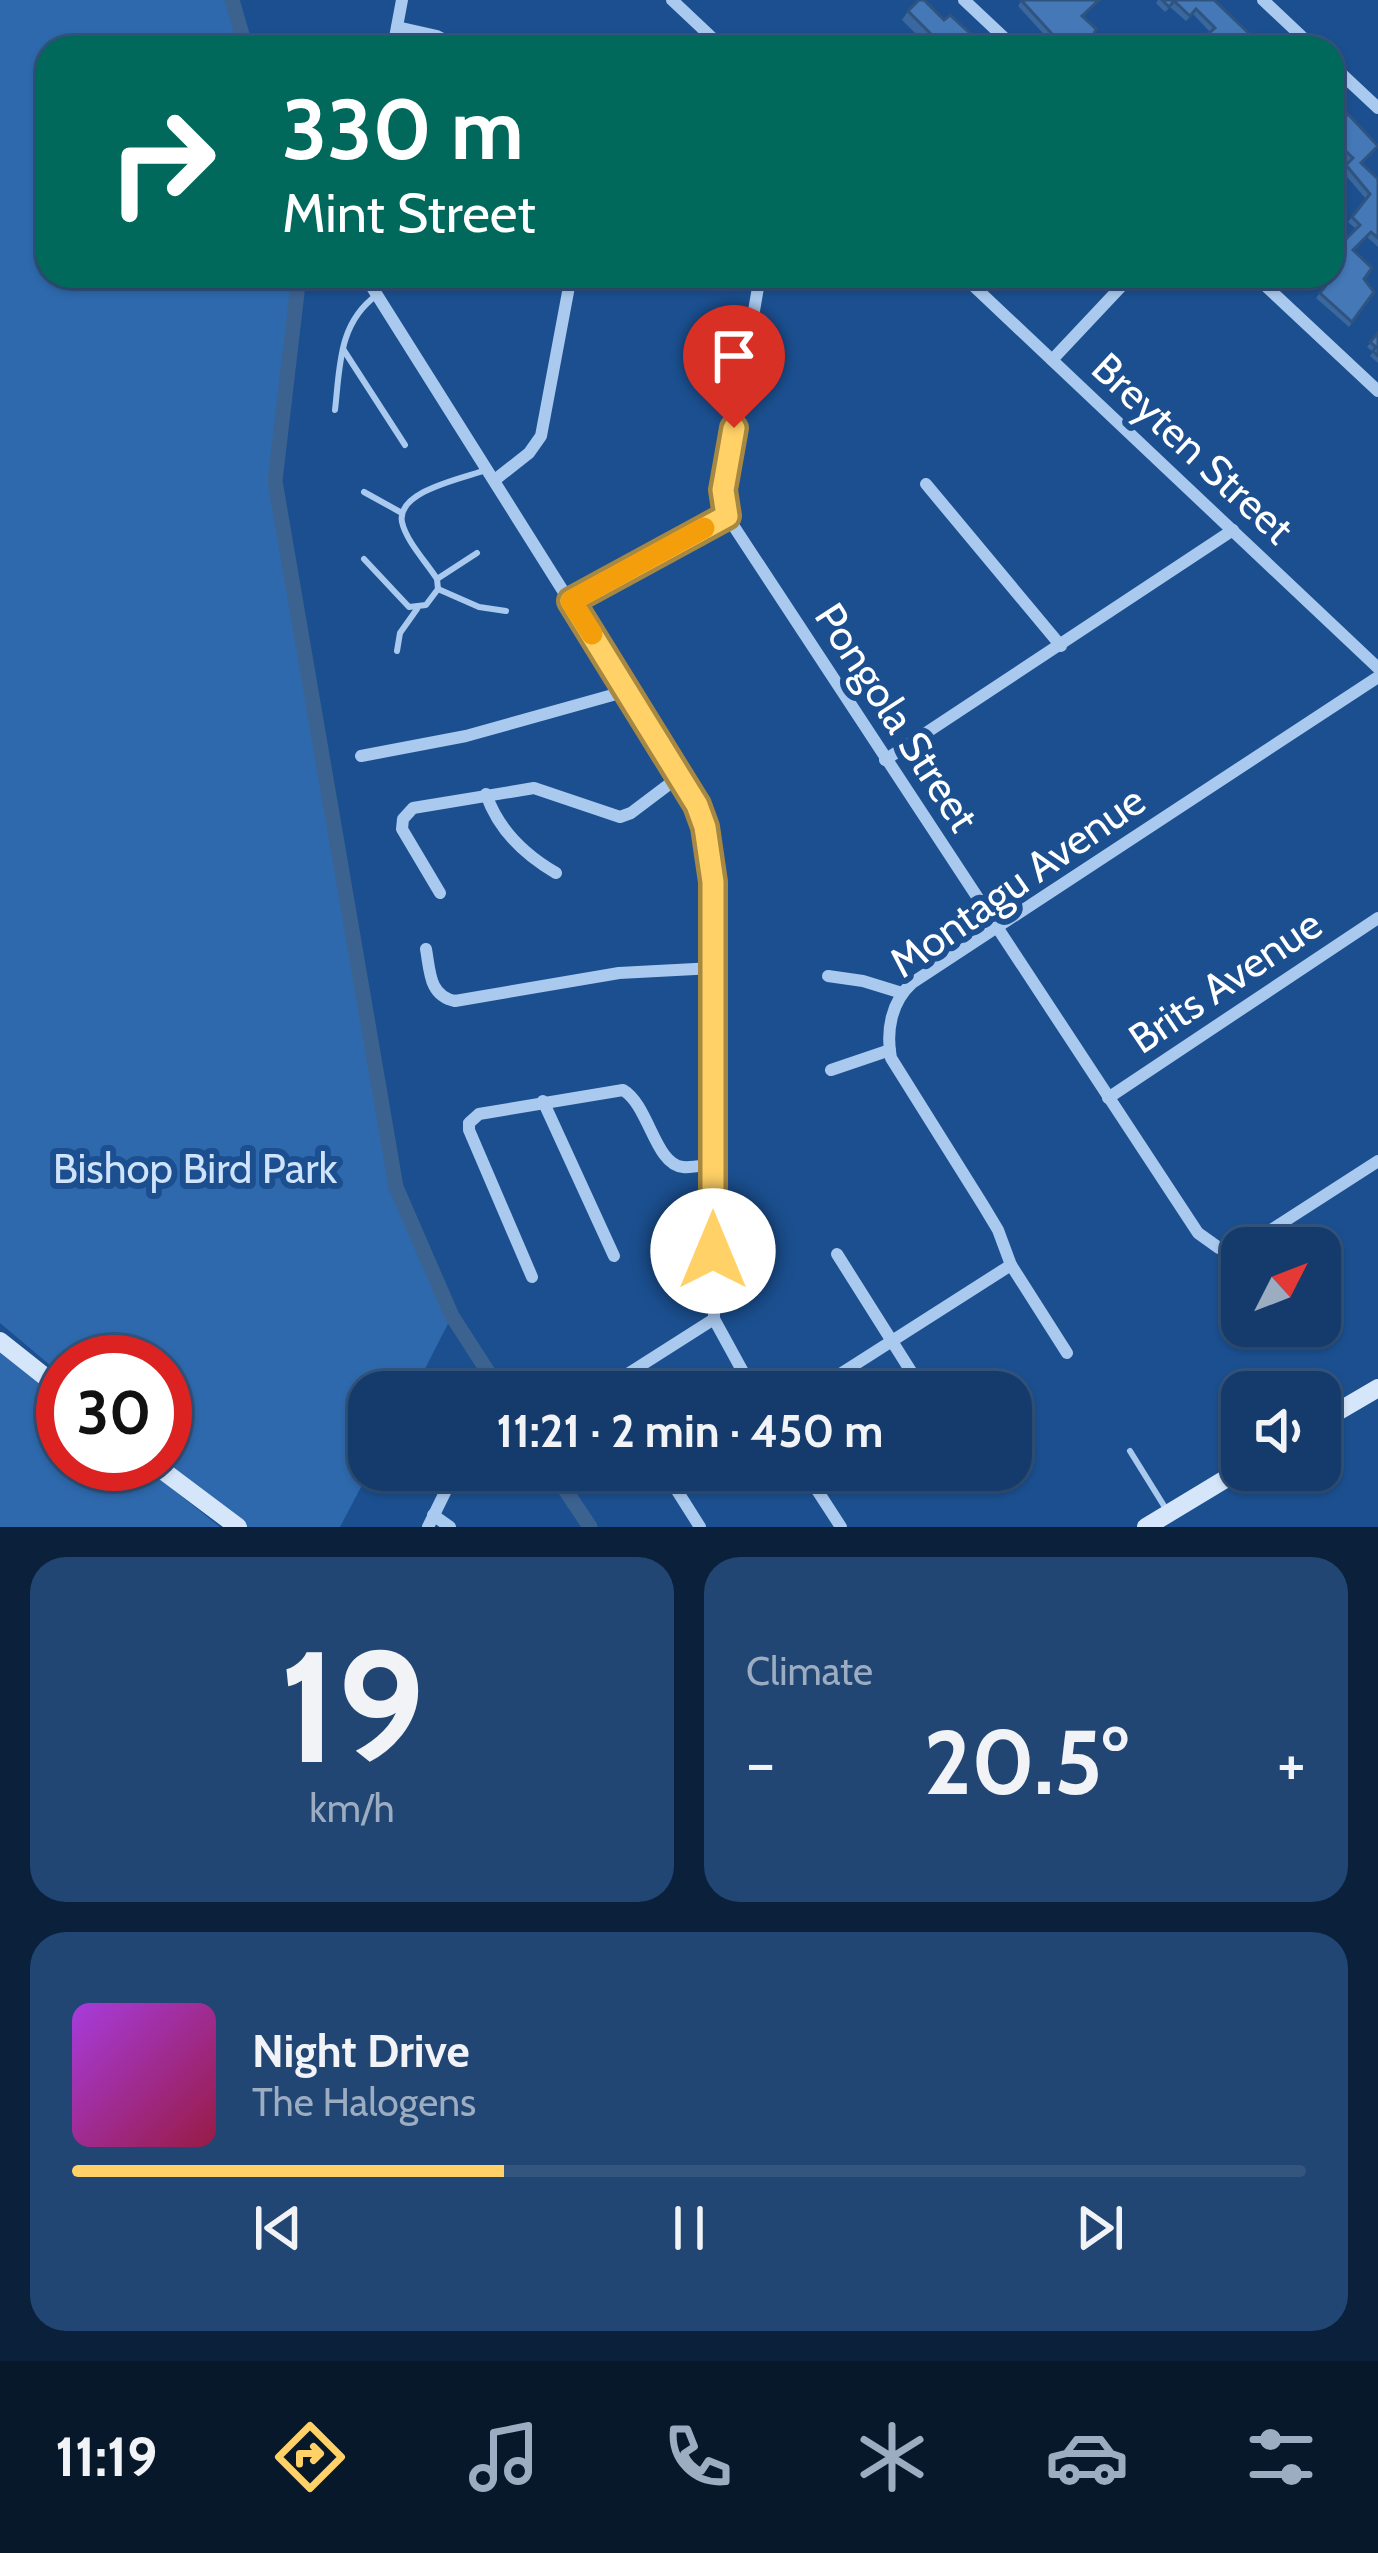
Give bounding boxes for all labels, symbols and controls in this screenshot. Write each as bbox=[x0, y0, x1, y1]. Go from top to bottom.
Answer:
text: 330 m bbox=[282, 78, 524, 180]
icon: right bbox=[84, 84, 240, 240]
text: Mint Street bbox=[282, 180, 536, 246]
pin bbox=[683, 305, 785, 428]
icon: arrive bbox=[701, 323, 767, 389]
street label: Breyten Street bbox=[1082, 342, 1304, 554]
street label: Pongola Street bbox=[804, 593, 990, 841]
street label: Montagu Avenue bbox=[879, 774, 1155, 988]
street label: Brits Avenue bbox=[1119, 898, 1331, 1064]
park label: Bishop Bird Park bbox=[53, 1142, 338, 1194]
position arrow bbox=[650, 1188, 776, 1314]
north arrow bbox=[1221, 1227, 1341, 1347]
map controls bbox=[1221, 1227, 1341, 1491]
speed limit sign: 30 bbox=[36, 1335, 192, 1491]
button: sound bbox=[1221, 1371, 1341, 1491]
text: 11:21 · 2 min · 450 m bbox=[497, 1404, 883, 1458]
text: 19 bbox=[279, 1611, 425, 1801]
text: Climate bbox=[746, 1647, 873, 1695]
text: 20.5° bbox=[924, 1707, 1128, 1817]
text: − bbox=[746, 1722, 775, 1803]
text: + bbox=[1277, 1722, 1306, 1803]
text: km/h bbox=[309, 1784, 395, 1832]
text: Night Drive bbox=[252, 2024, 470, 2078]
text: The Halogens bbox=[252, 2078, 476, 2126]
icon: previous bbox=[245, 2195, 311, 2261]
icon: pause bbox=[656, 2195, 722, 2261]
icon: next bbox=[1067, 2195, 1133, 2261]
icon: directions bbox=[268, 2415, 352, 2499]
icon: music bbox=[462, 2415, 546, 2499]
icon: phone bbox=[656, 2415, 740, 2499]
icon: climate bbox=[850, 2415, 934, 2499]
icon: car bbox=[1045, 2415, 1129, 2499]
icon: filters bbox=[1239, 2415, 1323, 2499]
text: 11:19 bbox=[55, 2424, 157, 2490]

